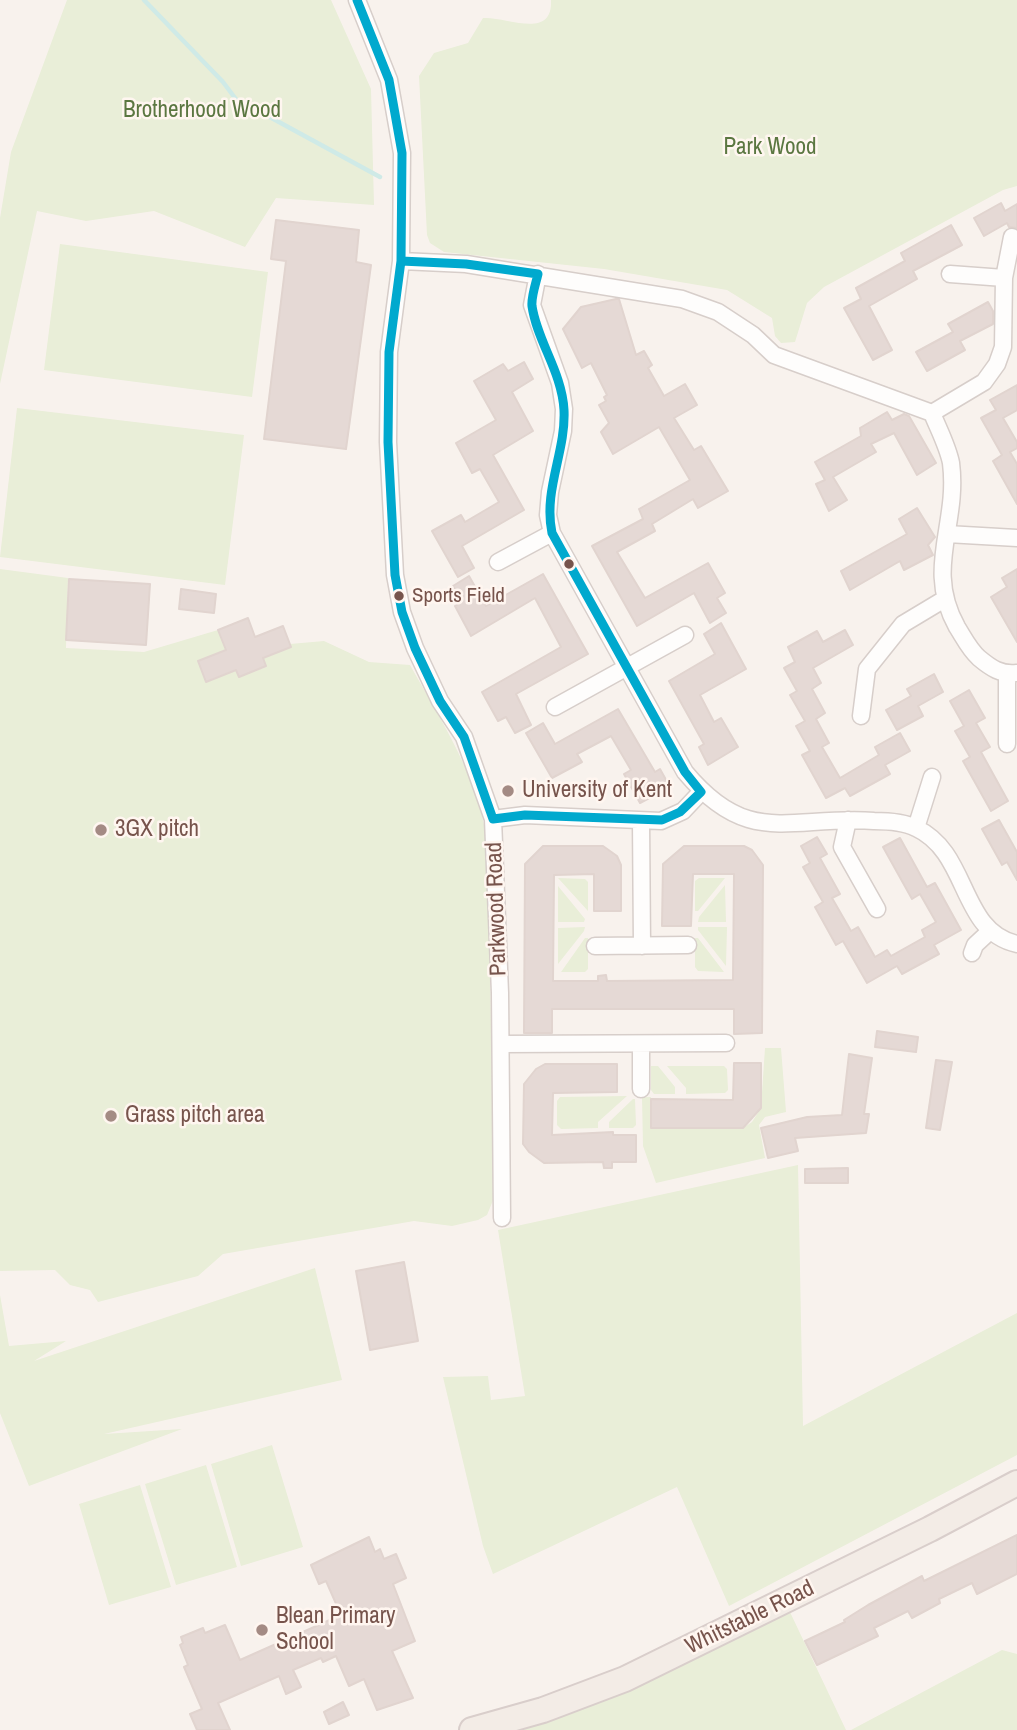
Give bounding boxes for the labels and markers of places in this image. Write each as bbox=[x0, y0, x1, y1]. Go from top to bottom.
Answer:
unlabelled marker bbox=[562, 557, 576, 571]
place label: Sports Field bbox=[412, 583, 505, 609]
marker: Sports Field bbox=[392, 589, 406, 603]
place label: University of Kent bbox=[522, 777, 672, 805]
marker: University of Kent bbox=[500, 783, 516, 799]
place label: 3GX pitch bbox=[115, 816, 199, 844]
marker: 3GX pitch bbox=[93, 822, 109, 838]
place label: Grass pitch area bbox=[125, 1102, 264, 1130]
marker: Grass pitch area bbox=[103, 1108, 119, 1124]
place label: Blean Primary School bbox=[276, 1603, 395, 1657]
marker: Blean Primary School bbox=[254, 1622, 270, 1638]

